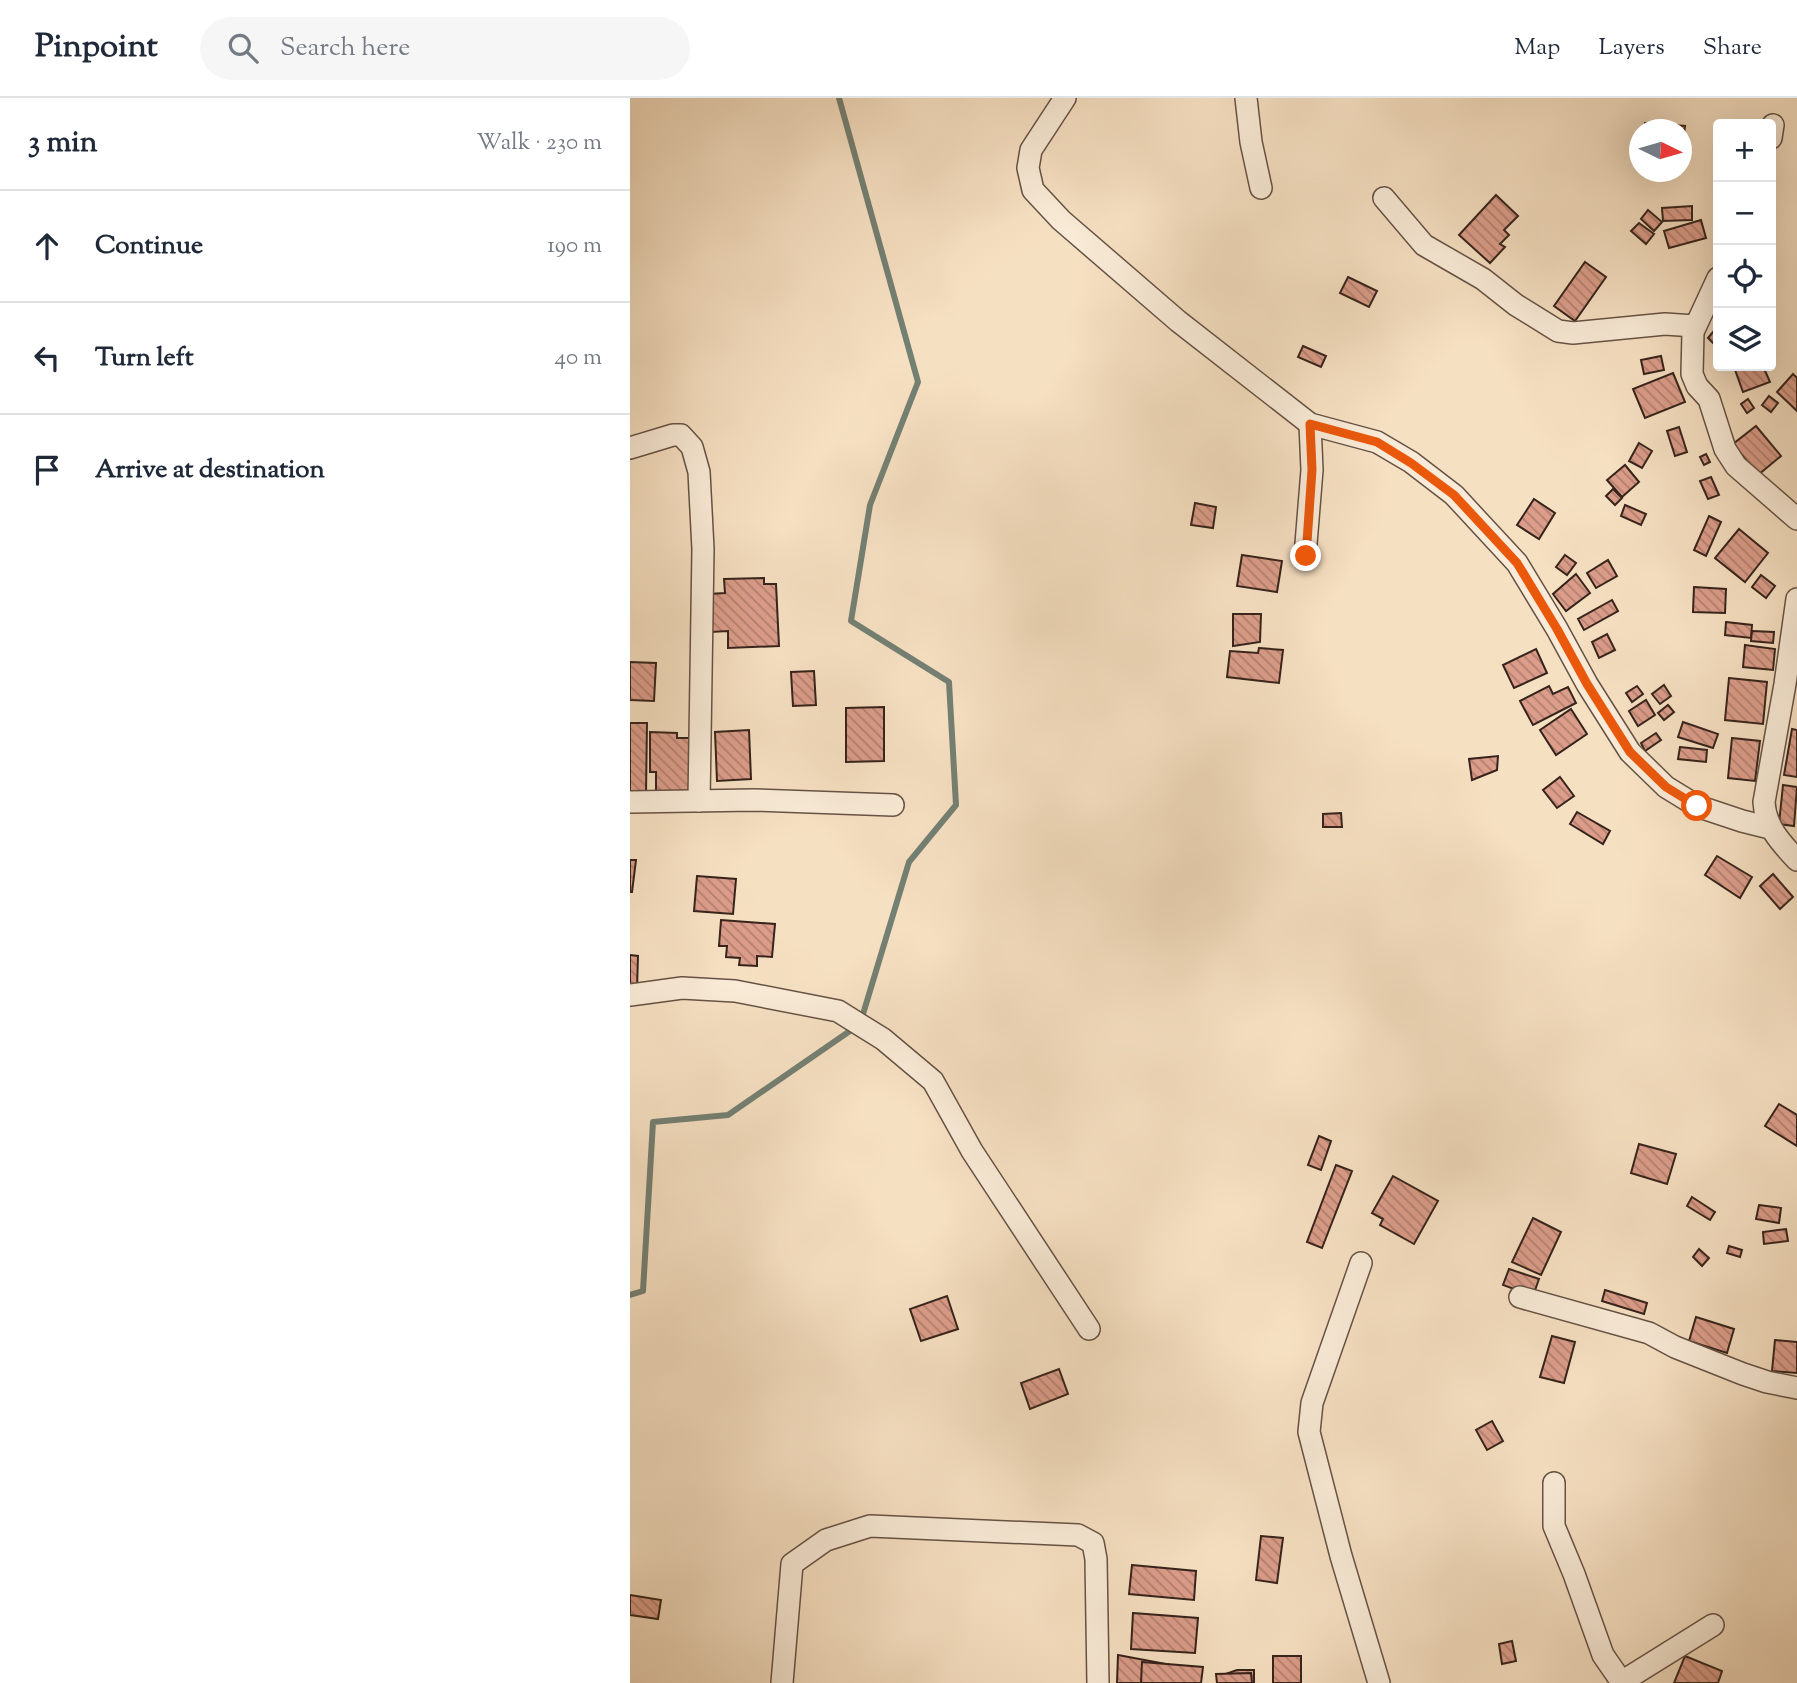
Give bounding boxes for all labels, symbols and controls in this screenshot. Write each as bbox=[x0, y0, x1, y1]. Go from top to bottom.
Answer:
search box bbox=[200, 17, 690, 80]
text: Pinpoint bbox=[35, 24, 158, 72]
icon: search bbox=[224, 29, 262, 67]
text: Search here bbox=[280, 30, 410, 67]
text: Map bbox=[1514, 31, 1560, 65]
text: Layers bbox=[1598, 31, 1665, 65]
text: Share bbox=[1703, 31, 1762, 65]
north arrow bbox=[1629, 119, 1692, 182]
map controls bbox=[1713, 119, 1776, 371]
button: + bbox=[1713, 119, 1776, 182]
text: 3 min bbox=[28, 122, 98, 165]
text: Walk · 230 m bbox=[476, 127, 602, 160]
button: − bbox=[1713, 182, 1776, 245]
icon: ahead bbox=[28, 227, 66, 265]
text: Continue bbox=[95, 228, 203, 265]
text: 190 m bbox=[547, 230, 602, 263]
button: locate bbox=[1713, 245, 1776, 308]
button: layers bbox=[1713, 308, 1776, 371]
icon: left bbox=[28, 339, 66, 377]
text: Turn left bbox=[95, 340, 194, 377]
text: 40 m bbox=[555, 342, 602, 375]
icon: arrive bbox=[28, 451, 66, 489]
text: Arrive at destination bbox=[95, 452, 325, 489]
route end bbox=[1290, 540, 1321, 571]
route start bbox=[1681, 790, 1712, 821]

